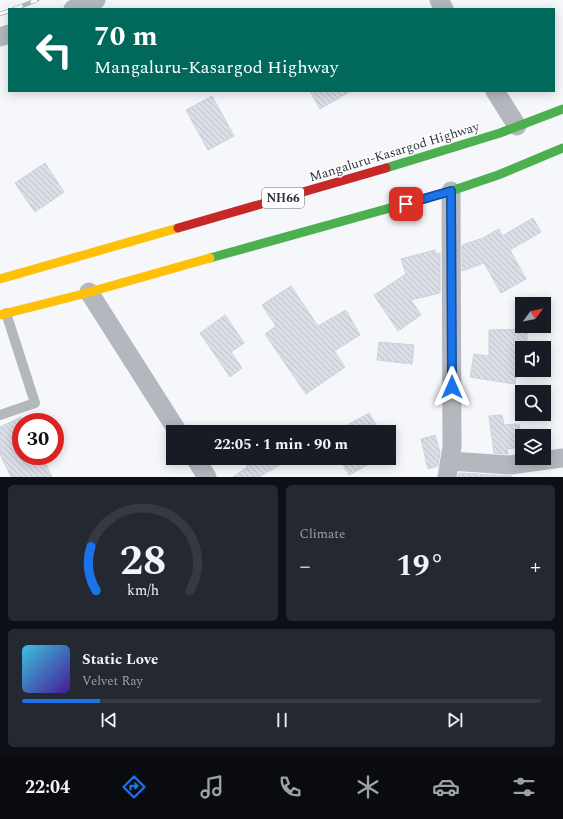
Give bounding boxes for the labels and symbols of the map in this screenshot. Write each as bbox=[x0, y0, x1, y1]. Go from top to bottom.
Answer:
street label: Mangaluru-Kasargod Highway bbox=[307, 116, 482, 187]
pin bbox=[389, 187, 423, 221]
road number: NH66 bbox=[262, 188, 304, 208]
north arrow bbox=[515, 297, 551, 333]
position arrow bbox=[431, 366, 473, 408]
speed limit sign: 30 bbox=[12, 413, 64, 465]

